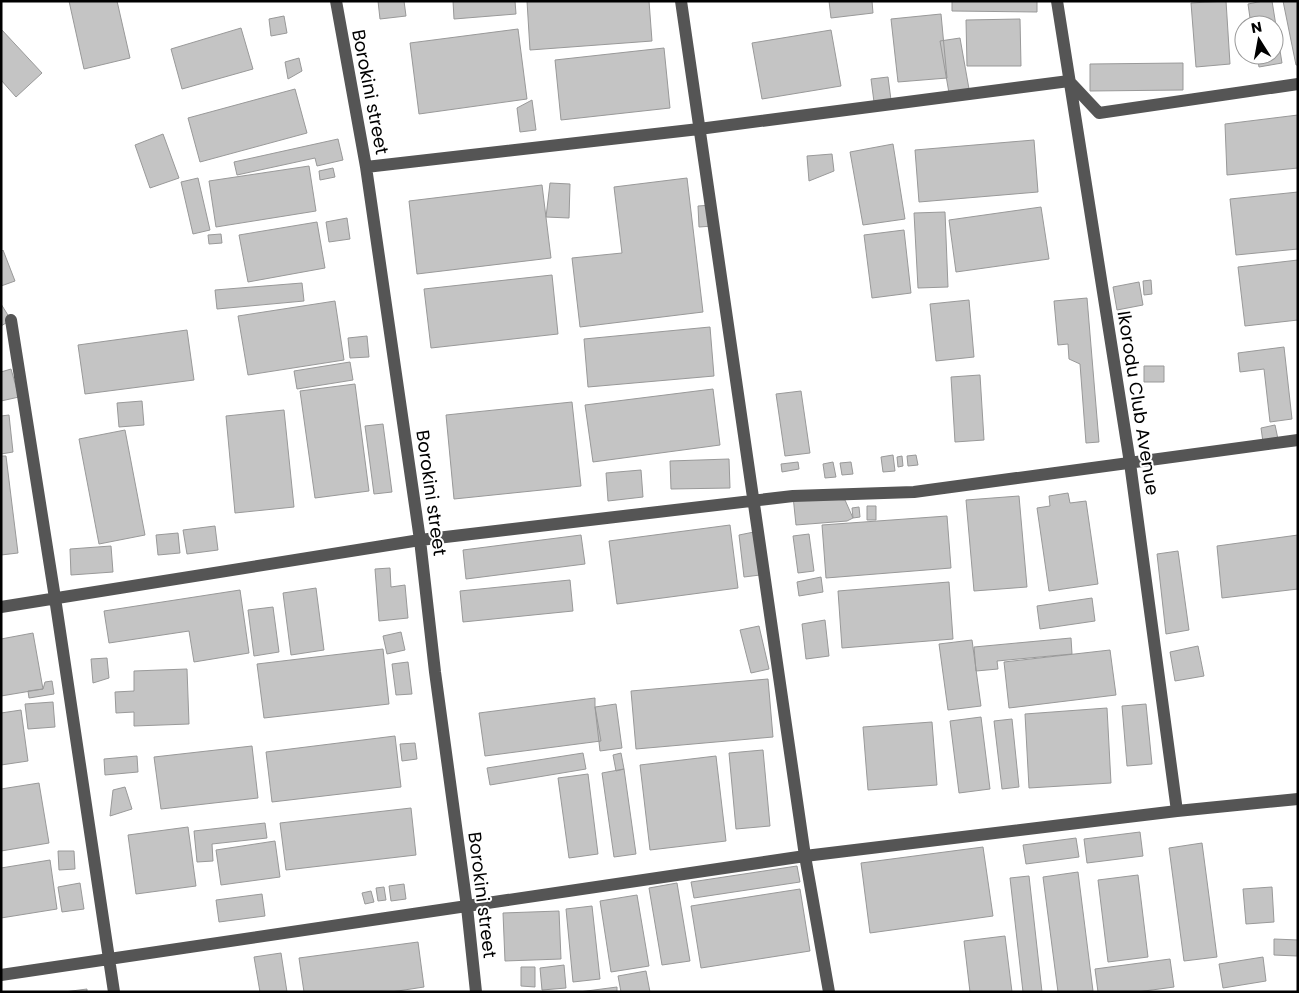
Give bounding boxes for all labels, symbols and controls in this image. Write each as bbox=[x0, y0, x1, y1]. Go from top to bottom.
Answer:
north arrow bbox=[1234, 15, 1284, 65]
text: N bbox=[1249, 16, 1264, 38]
street label: Borokini street bbox=[346, 27, 395, 157]
street label: Ikorodu Club Avenue bbox=[1112, 309, 1165, 497]
street label: Borokini street bbox=[410, 428, 453, 557]
street label: Borokini street bbox=[462, 830, 503, 959]

